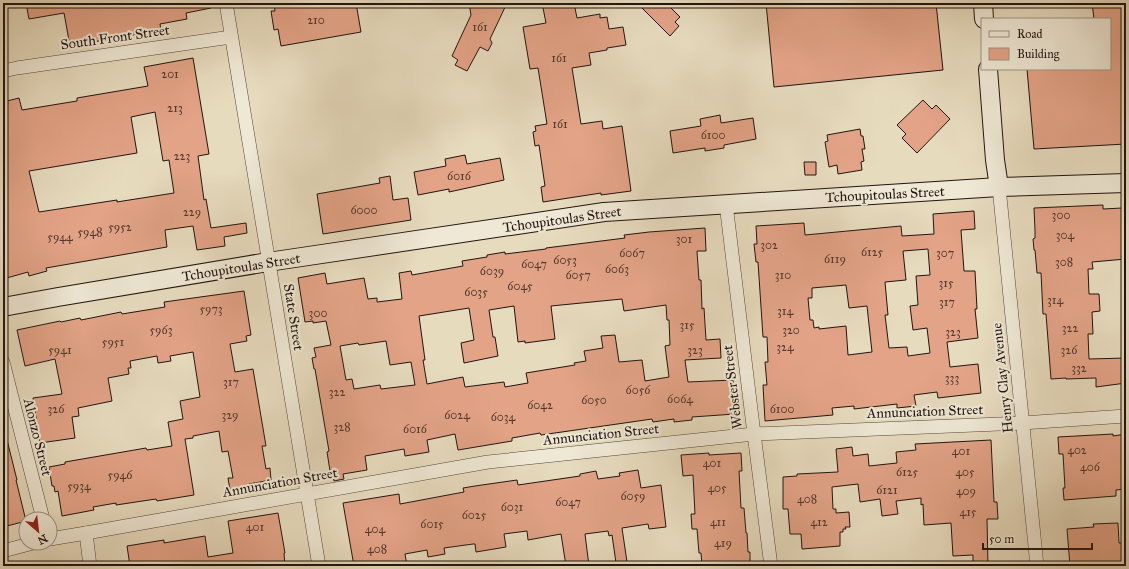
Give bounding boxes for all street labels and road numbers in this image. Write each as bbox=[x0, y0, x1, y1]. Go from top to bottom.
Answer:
street label: South Front Street bbox=[59, 21, 171, 54]
street label: Tchoupitoulas Street bbox=[825, 183, 945, 206]
street label: Tchoupitoulas Street bbox=[502, 203, 623, 236]
street label: Tchoupitoulas Street bbox=[181, 250, 302, 285]
street label: State Street bbox=[280, 282, 307, 352]
street label: Henry Clay Avenue bbox=[988, 322, 1017, 434]
street label: Webster Street bbox=[719, 344, 746, 430]
street label: Alonzo Street bbox=[19, 396, 55, 478]
street label: Annunciation Street bbox=[866, 401, 984, 422]
street label: Annunciation Street bbox=[541, 420, 660, 449]
street label: Annunciation Street bbox=[220, 464, 339, 501]

